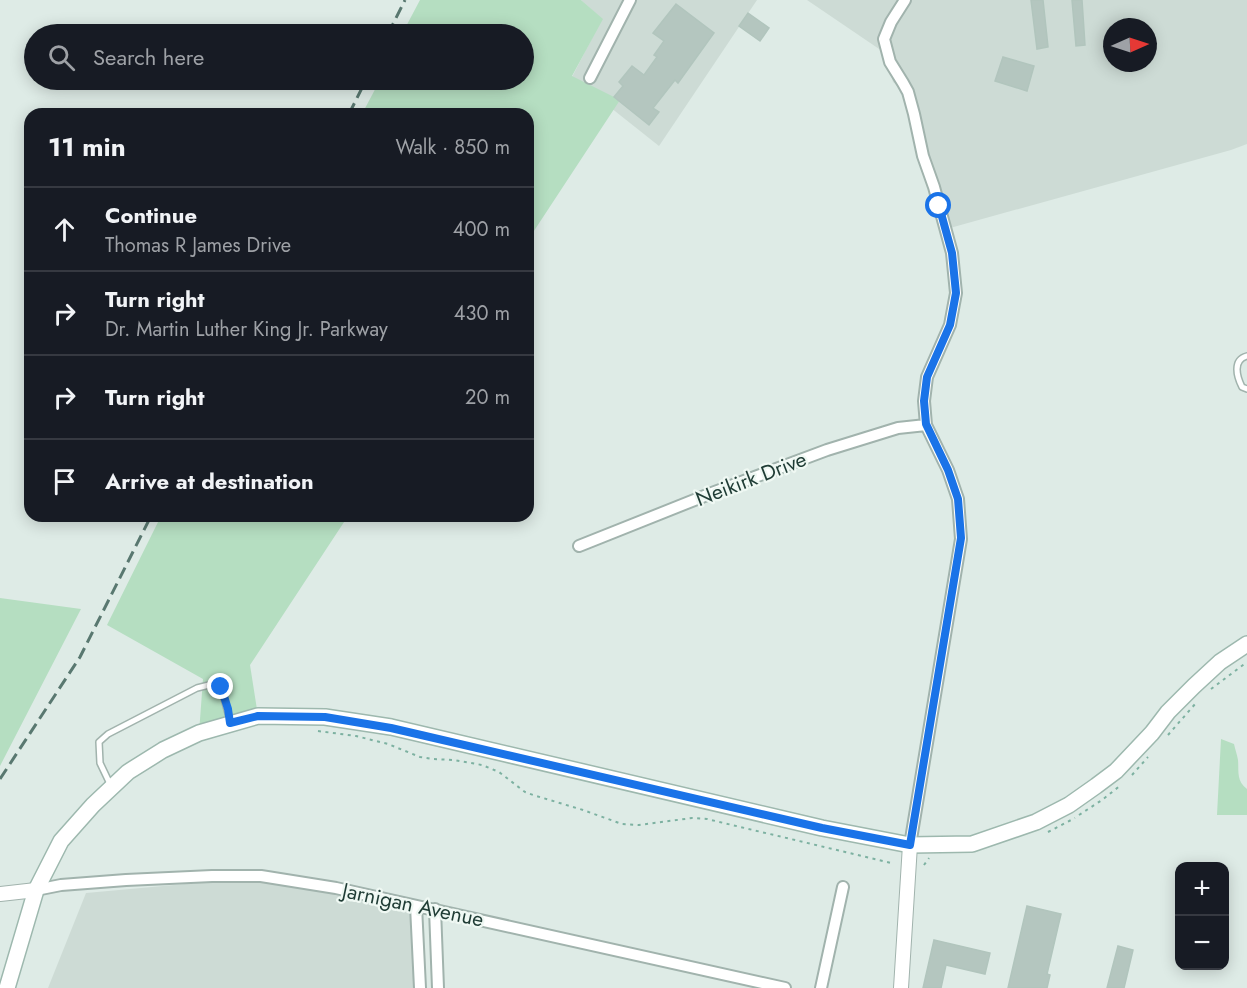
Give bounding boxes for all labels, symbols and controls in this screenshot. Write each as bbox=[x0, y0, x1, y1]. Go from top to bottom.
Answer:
north arrow bbox=[1103, 18, 1157, 72]
search box bbox=[24, 24, 534, 90]
icon: search bbox=[45, 41, 78, 74]
text: Search here bbox=[93, 41, 204, 73]
text: 11 min bbox=[48, 128, 126, 166]
text: Walk · 850 m bbox=[395, 133, 510, 162]
route start bbox=[925, 192, 951, 218]
text: Continue bbox=[105, 199, 197, 231]
icon: ahead bbox=[48, 213, 81, 246]
text: 400 m bbox=[453, 215, 510, 244]
text: Thomas R James Drive bbox=[105, 231, 291, 260]
text: Turn right bbox=[105, 283, 205, 315]
icon: right bbox=[48, 297, 81, 330]
text: 430 m bbox=[454, 299, 510, 328]
text: Dr. Martin Luther King Jr. Parkway bbox=[105, 315, 388, 344]
icon: right bbox=[48, 381, 81, 414]
text: Turn right bbox=[105, 381, 205, 413]
text: 20 m bbox=[465, 383, 510, 412]
street label: Neikirk Drive bbox=[691, 444, 811, 514]
icon: arrive bbox=[48, 465, 81, 498]
text: Arrive at destination bbox=[105, 465, 314, 497]
route end bbox=[207, 673, 233, 699]
map controls bbox=[1175, 862, 1229, 970]
button: + bbox=[1175, 862, 1229, 916]
street label: Jarnigan Avenue bbox=[337, 875, 487, 935]
button: − bbox=[1175, 916, 1229, 970]

